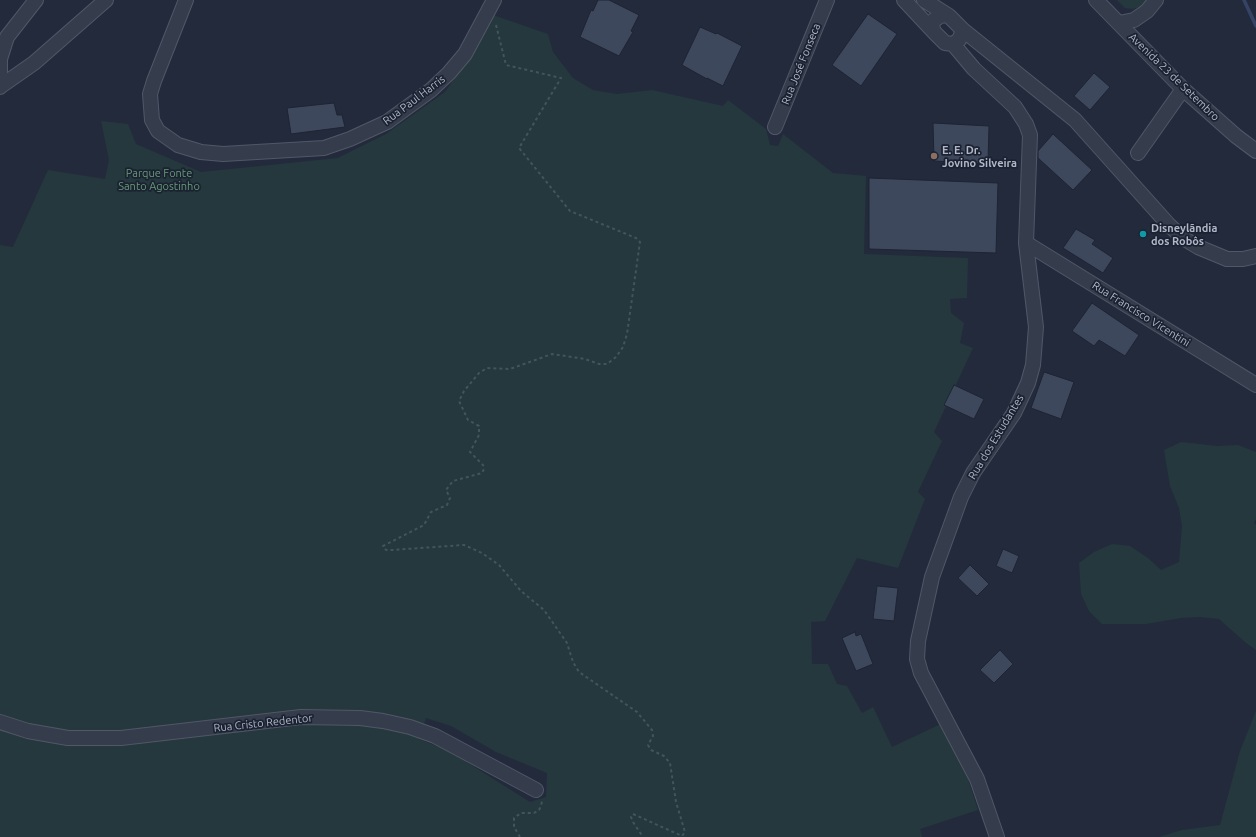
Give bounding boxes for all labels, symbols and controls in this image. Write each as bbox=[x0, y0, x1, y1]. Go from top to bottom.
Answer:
street label: Rua José Fonseca bbox=[779, 21, 823, 107]
street label: Avenida 23 de Setembro bbox=[1126, 30, 1222, 124]
street label: Rua Paul Harris bbox=[380, 72, 448, 128]
place label: E. E. Dr. Jovino Silveira bbox=[942, 143, 1017, 169]
marker: E. E. Dr. Jovino Silveira bbox=[929, 151, 939, 161]
park label: Parque Fonte Santo Agostinho bbox=[118, 166, 200, 192]
place label: Disneylãndia dos Robôs bbox=[1151, 221, 1217, 247]
marker: Disneylãndia dos Robôs bbox=[1138, 229, 1148, 239]
street label: Rua Francisco Vicentini bbox=[1090, 278, 1192, 350]
street label: Rua dos Estudantes bbox=[965, 392, 1027, 482]
street label: Rua Cristo Redentor bbox=[213, 711, 313, 735]

